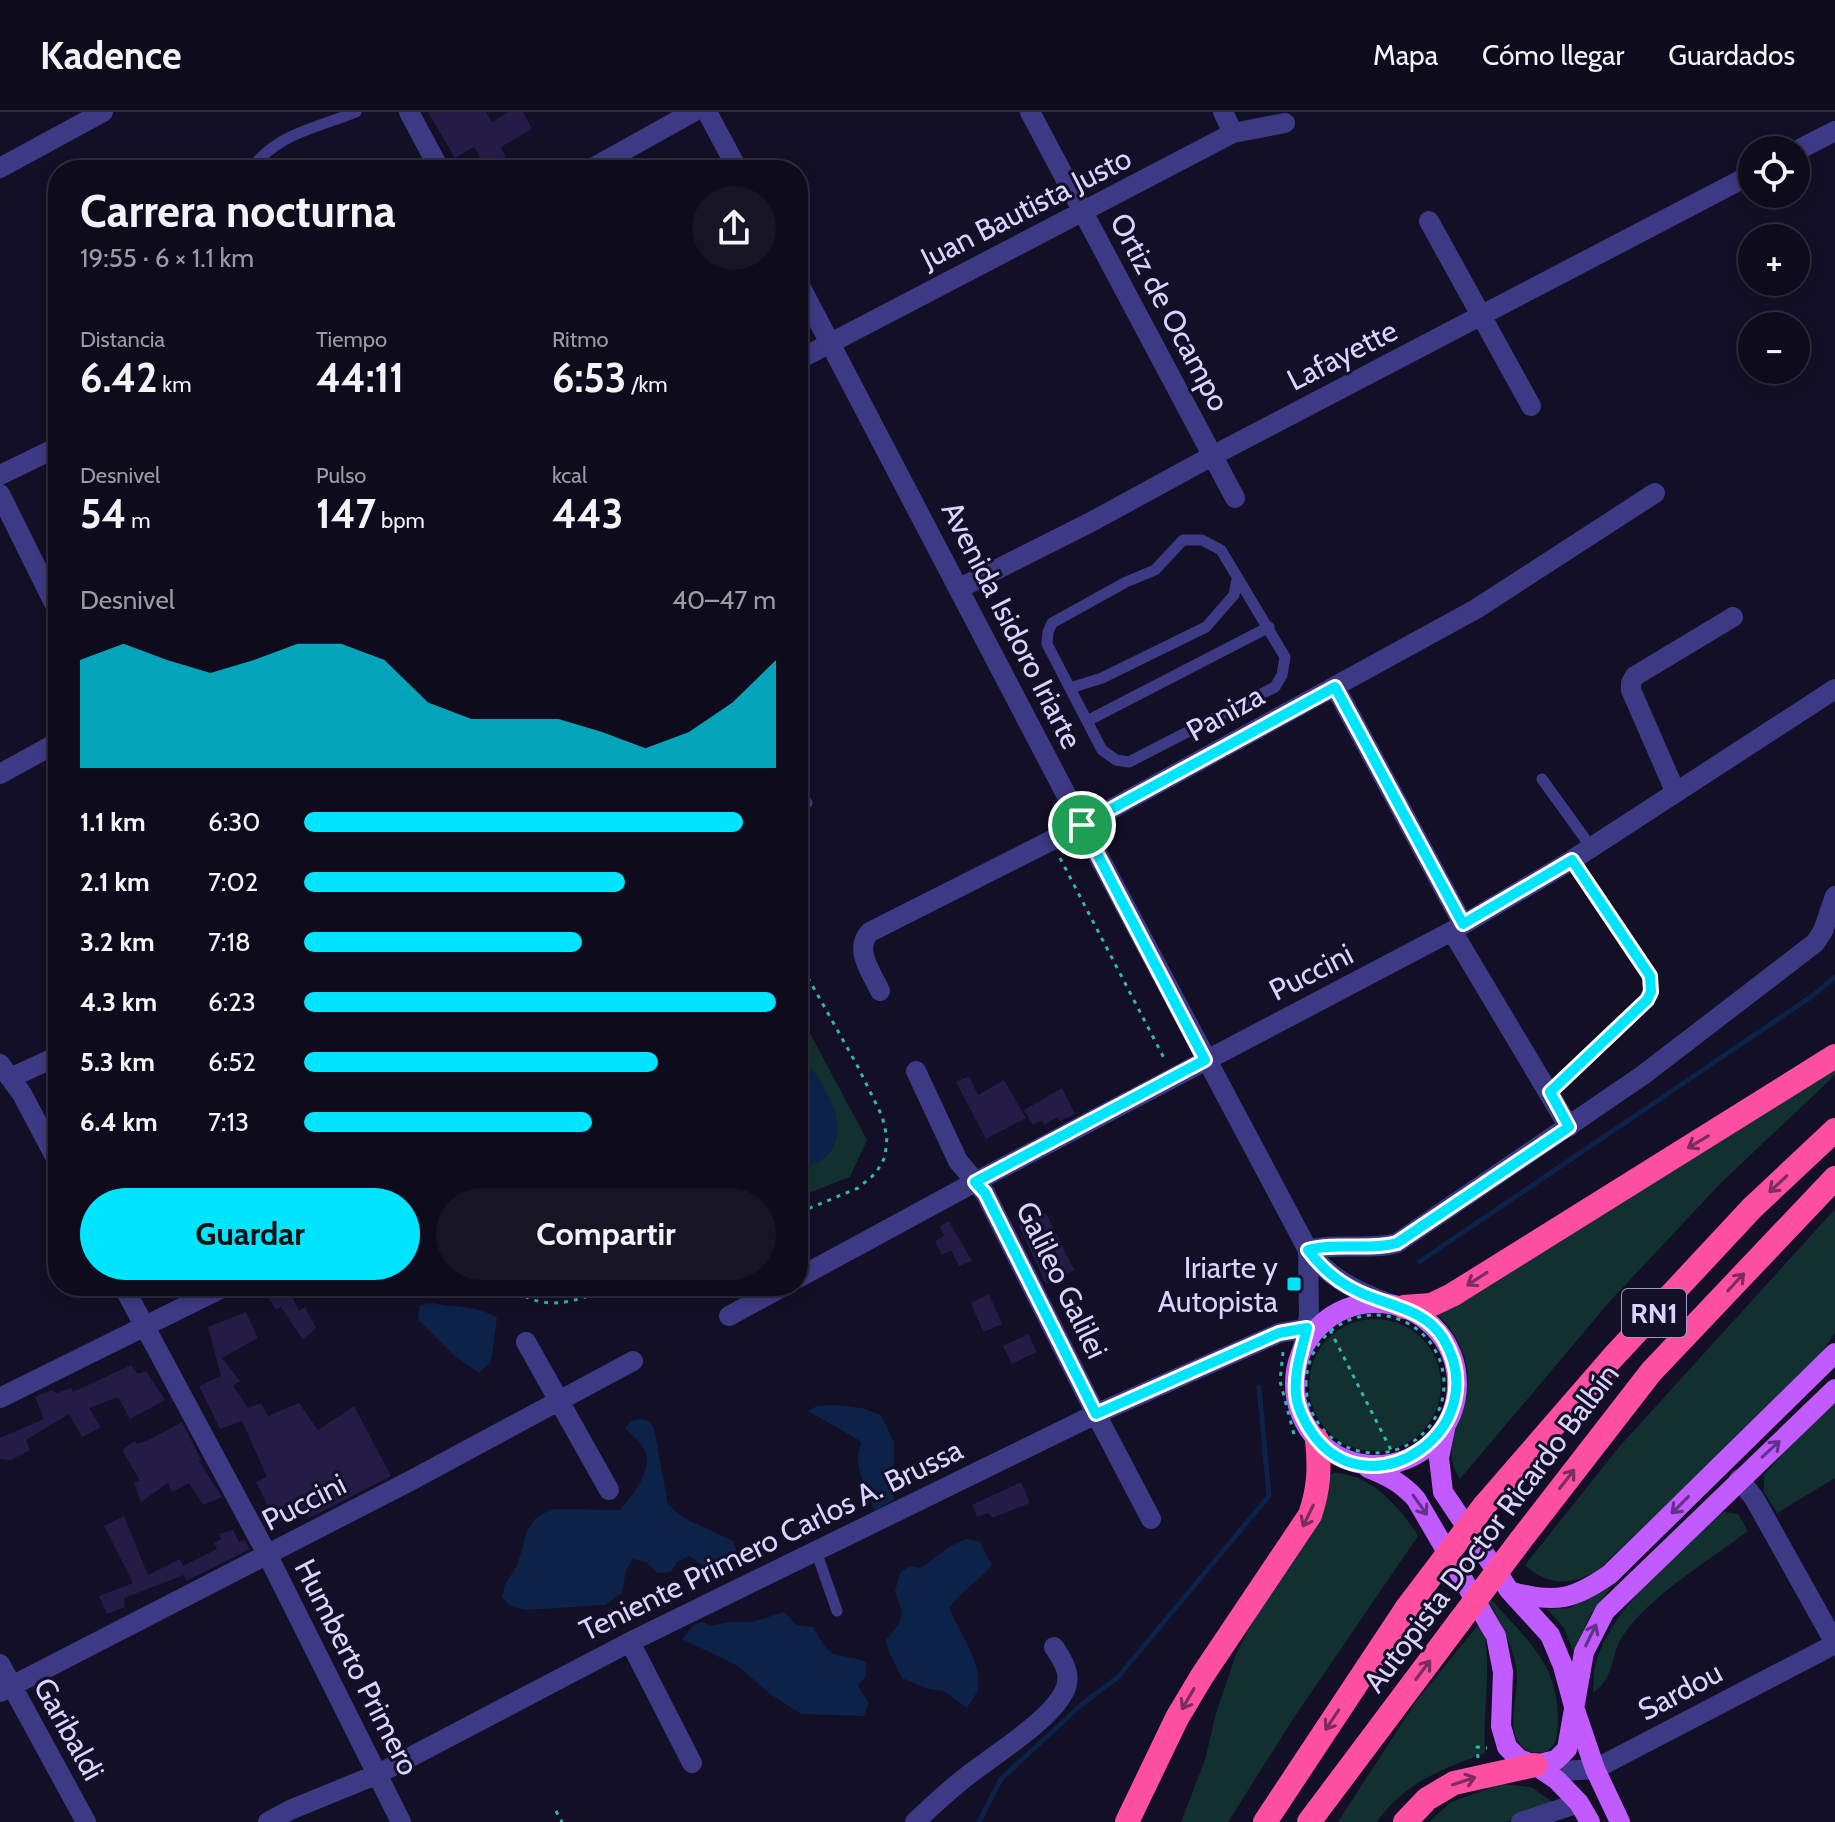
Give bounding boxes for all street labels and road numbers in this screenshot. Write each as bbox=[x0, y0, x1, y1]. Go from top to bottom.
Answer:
street label: Juan Bautista Justo bbox=[914, 139, 1137, 277]
street label: Ortiz de Ocampo bbox=[1102, 207, 1238, 417]
street label: Lafayette bbox=[1281, 312, 1403, 398]
street label: Avenida Isidoro Iriarte bbox=[934, 495, 1090, 755]
street label: Paniza bbox=[1180, 676, 1271, 749]
street label: Puccini bbox=[1263, 935, 1359, 1009]
street label: Galileo Galilei bbox=[1008, 1195, 1116, 1365]
road number: RN1 bbox=[1622, 1289, 1686, 1337]
street label: Autopista Doctor Ricardo Balbín bbox=[1355, 1356, 1627, 1700]
street label: Teniente Primero Carlos A. Brussa bbox=[573, 1431, 969, 1649]
street label: Puccini bbox=[256, 1465, 352, 1539]
street label: Humberto Primero bbox=[287, 1553, 427, 1781]
street label: Sardou bbox=[1632, 1654, 1728, 1728]
street label: Garibaldi bbox=[26, 1671, 112, 1787]

